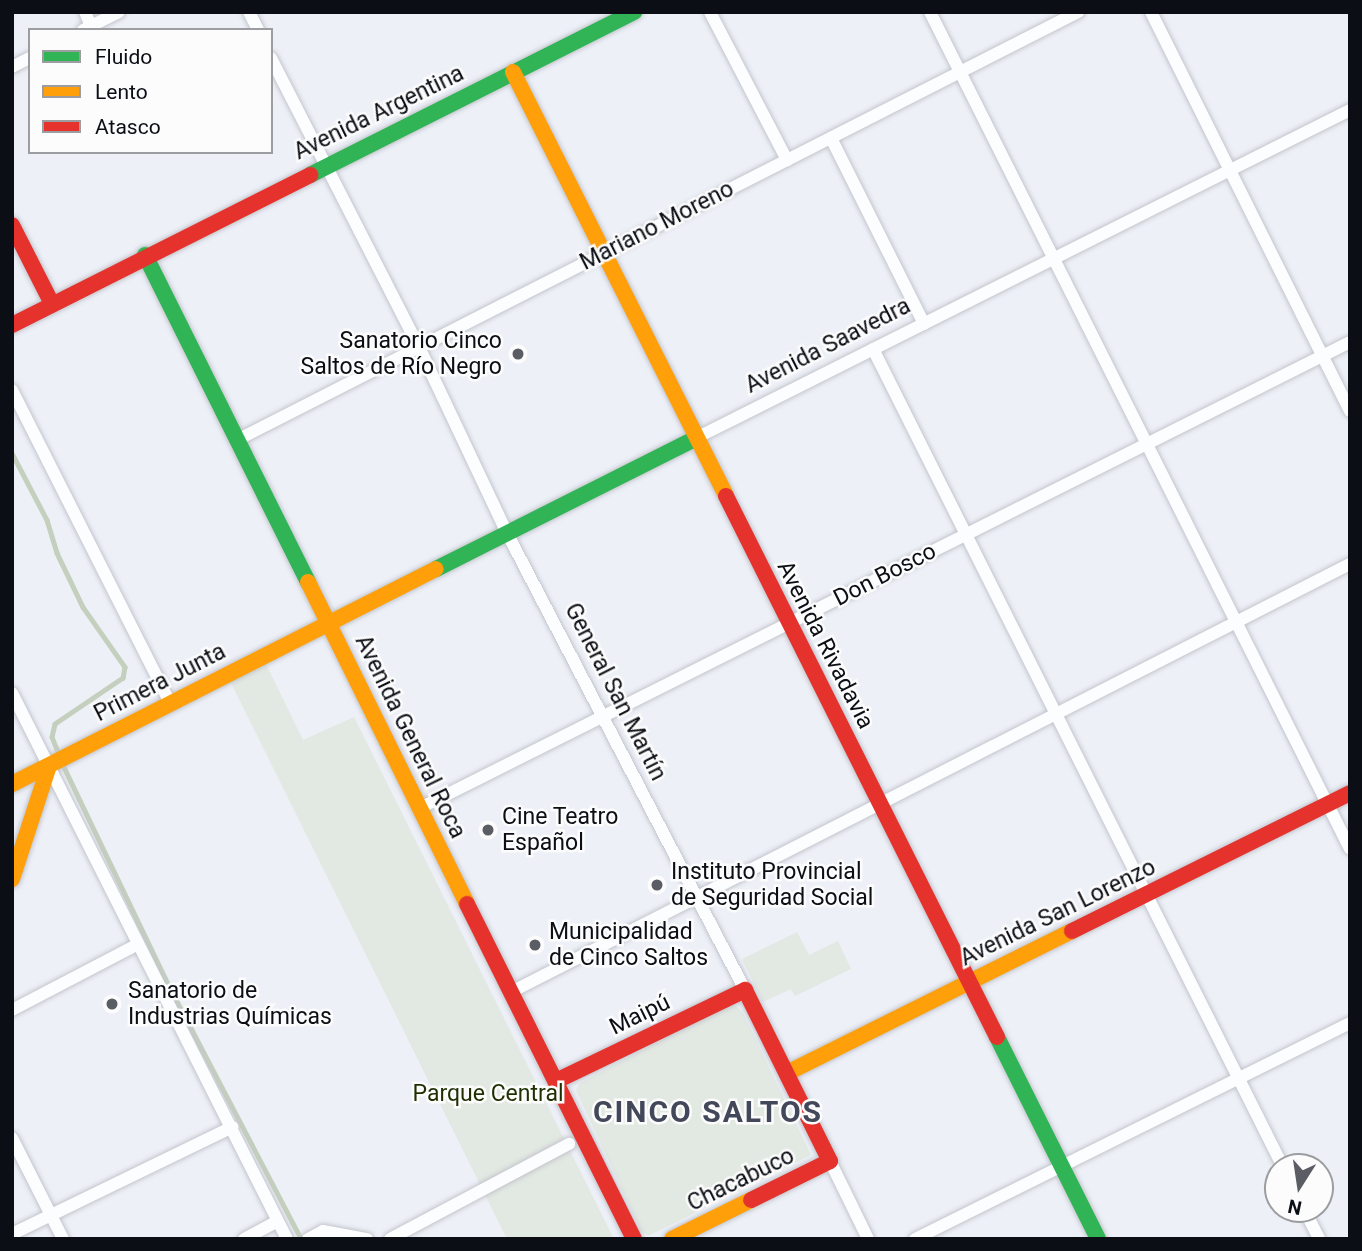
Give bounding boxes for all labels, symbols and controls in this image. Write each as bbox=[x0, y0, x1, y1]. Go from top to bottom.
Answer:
legend bbox=[28, 28, 273, 154]
text: Fluido bbox=[95, 45, 152, 69]
street label: Avenida Argentina bbox=[289, 60, 469, 166]
text: Lento bbox=[95, 80, 148, 104]
text: Atasco bbox=[95, 115, 161, 139]
street label: Mariano Moreno bbox=[576, 175, 738, 277]
street label: Avenida Saavedra bbox=[741, 292, 915, 400]
place label: Sanatorio Cinco Saltos de Río Negro bbox=[300, 327, 502, 381]
marker: Sanatorio Cinco Saltos de Río Negro bbox=[508, 344, 528, 364]
street label: Don Bosco bbox=[829, 537, 941, 613]
street label: Avenida Rivadavia bbox=[771, 556, 879, 734]
street label: General San Martín bbox=[558, 599, 672, 785]
street label: Avenida General Roca bbox=[349, 631, 471, 843]
street label: Primera Junta bbox=[90, 638, 230, 728]
place label: Cine Teatro Español bbox=[502, 803, 619, 857]
marker: Cine Teatro Español bbox=[480, 822, 496, 838]
street label: Avenida San Lorenzo bbox=[956, 854, 1160, 972]
place label: Instituto Provincial de Seguridad Social bbox=[671, 858, 873, 912]
marker: Instituto Provincial de Seguridad Social bbox=[649, 877, 665, 893]
place label: Municipalidad de Cinco Saltos bbox=[549, 918, 708, 972]
marker: Municipalidad de Cinco Saltos bbox=[527, 937, 543, 953]
place label: Sanatorio de Industrias Químicas bbox=[128, 977, 332, 1031]
street label: Maipú bbox=[605, 989, 675, 1041]
marker: Sanatorio de Industrias Químicas bbox=[102, 994, 122, 1014]
park label: Parque Central bbox=[413, 1080, 563, 1108]
district label: CINCO SALTOS bbox=[594, 1094, 822, 1130]
street label: Chacabuco bbox=[683, 1142, 799, 1218]
north arrow bbox=[1264, 1153, 1334, 1223]
text: N bbox=[1286, 1194, 1304, 1220]

